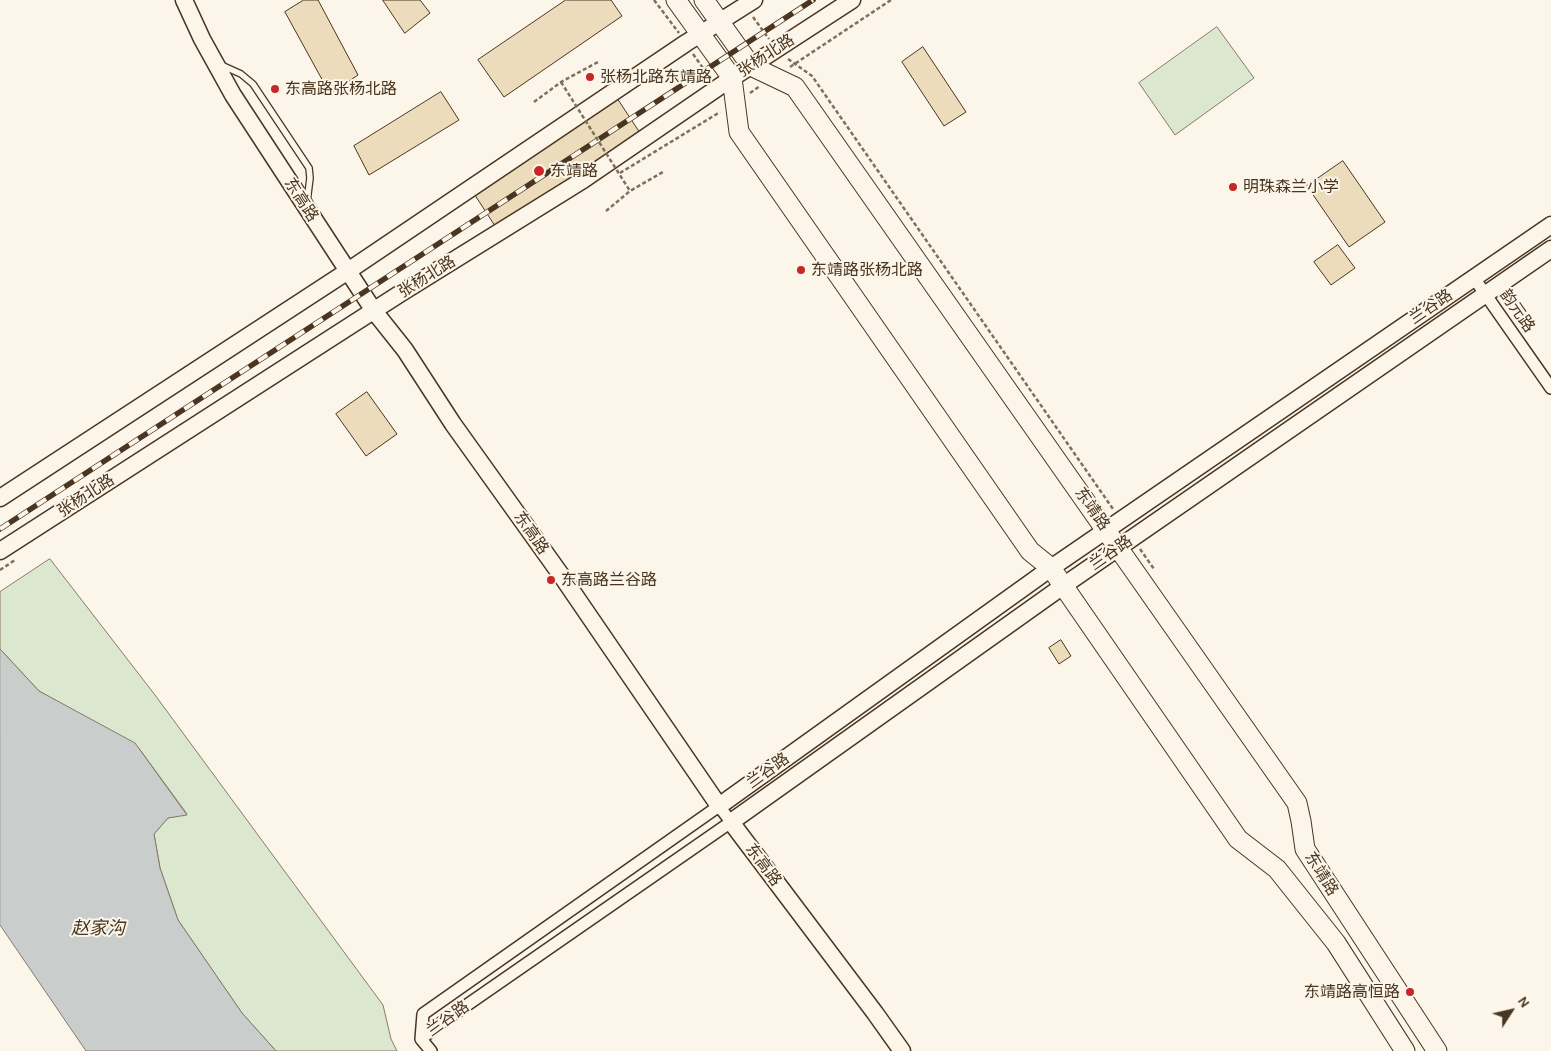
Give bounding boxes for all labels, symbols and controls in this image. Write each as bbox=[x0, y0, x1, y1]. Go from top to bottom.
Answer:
street label: 张杨北路 bbox=[734, 31, 798, 81]
place label: 张杨北路东靖路 bbox=[600, 67, 712, 87]
marker: 张杨北路东靖路 bbox=[584, 71, 596, 83]
place label: 东高路张杨北路 bbox=[285, 79, 397, 99]
marker: 东高路张杨北路 bbox=[269, 83, 281, 95]
place label: 东靖路 bbox=[550, 161, 598, 181]
marker: 东靖路 bbox=[532, 164, 546, 178]
street label: 东高路 bbox=[280, 175, 322, 225]
place label: 明珠森兰小学 bbox=[1243, 177, 1339, 197]
marker: 明珠森兰小学 bbox=[1227, 181, 1239, 193]
street label: 张杨北路 bbox=[395, 252, 459, 302]
place label: 东靖路张杨北路 bbox=[811, 260, 923, 280]
marker: 东靖路张杨北路 bbox=[795, 264, 807, 276]
street label: 兰谷路 bbox=[1406, 286, 1456, 328]
street label: 韵元路 bbox=[1495, 286, 1539, 336]
street label: 张杨北路 bbox=[54, 471, 118, 521]
street label: 东靖路 bbox=[1070, 484, 1114, 534]
street label: 东高路 bbox=[509, 508, 553, 558]
street label: 兰谷路 bbox=[1086, 531, 1136, 575]
place label: 东高路兰谷路 bbox=[561, 570, 657, 590]
marker: 东高路兰谷路 bbox=[545, 574, 557, 586]
street label: 兰谷路 bbox=[743, 749, 793, 793]
street label: 东高路 bbox=[741, 840, 785, 890]
street label: 东靖路 bbox=[1300, 849, 1342, 899]
water label: 赵家沟 bbox=[71, 918, 125, 940]
place label: 东靖路高恒路 bbox=[1304, 982, 1400, 1002]
marker: 东靖路高恒路 bbox=[1404, 986, 1416, 998]
north arrow bbox=[1486, 986, 1536, 1036]
text: N bbox=[1514, 993, 1534, 1011]
street label: 兰谷路 bbox=[423, 997, 473, 1041]

